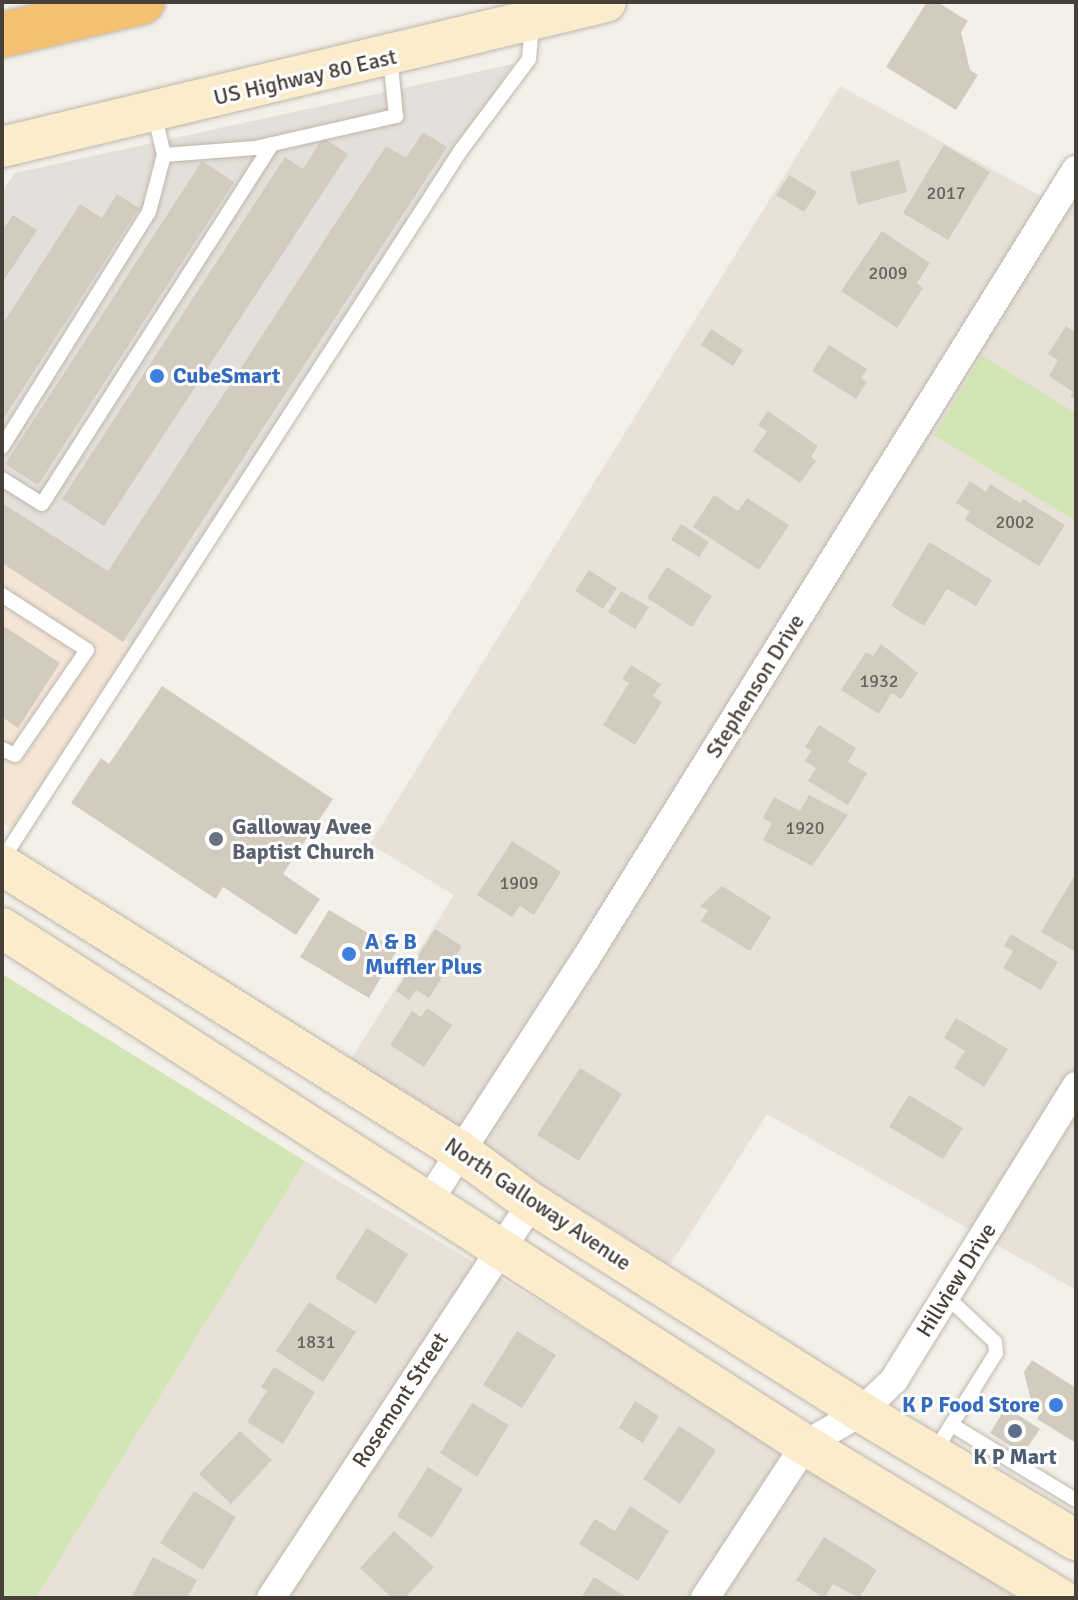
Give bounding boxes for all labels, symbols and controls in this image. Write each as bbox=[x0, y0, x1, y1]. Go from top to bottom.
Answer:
street label: US Highway 80 East bbox=[211, 43, 399, 111]
house number: 2017 bbox=[927, 182, 965, 204]
house number: 2009 bbox=[869, 262, 907, 284]
place label: CubeSmart bbox=[173, 363, 280, 389]
marker: CubeSmart bbox=[148, 367, 166, 385]
house number: 2002 bbox=[996, 511, 1034, 533]
street label: Stephenson Drive bbox=[700, 609, 810, 763]
house number: 1932 bbox=[860, 670, 898, 692]
place label: Galloway Avee Baptist Church bbox=[232, 813, 375, 864]
house number: 1920 bbox=[786, 817, 824, 839]
marker: Galloway Avee Baptist Church bbox=[207, 830, 225, 848]
house number: 1909 bbox=[500, 872, 538, 894]
place label: A & B Muffler Plus bbox=[365, 928, 482, 980]
marker: A & B Muffler Plus bbox=[340, 945, 358, 963]
street label: North Galloway Avenue bbox=[440, 1132, 636, 1276]
street label: Hillview Drive bbox=[910, 1218, 1002, 1342]
street label: Rosemont Street bbox=[346, 1327, 454, 1473]
house number: 1831 bbox=[297, 1331, 335, 1353]
place label: K P Food Store bbox=[902, 1392, 1040, 1418]
marker: K P Food Store bbox=[1047, 1396, 1065, 1414]
marker: K P Mart bbox=[1006, 1422, 1024, 1440]
place label: K P Mart bbox=[973, 1444, 1057, 1470]

